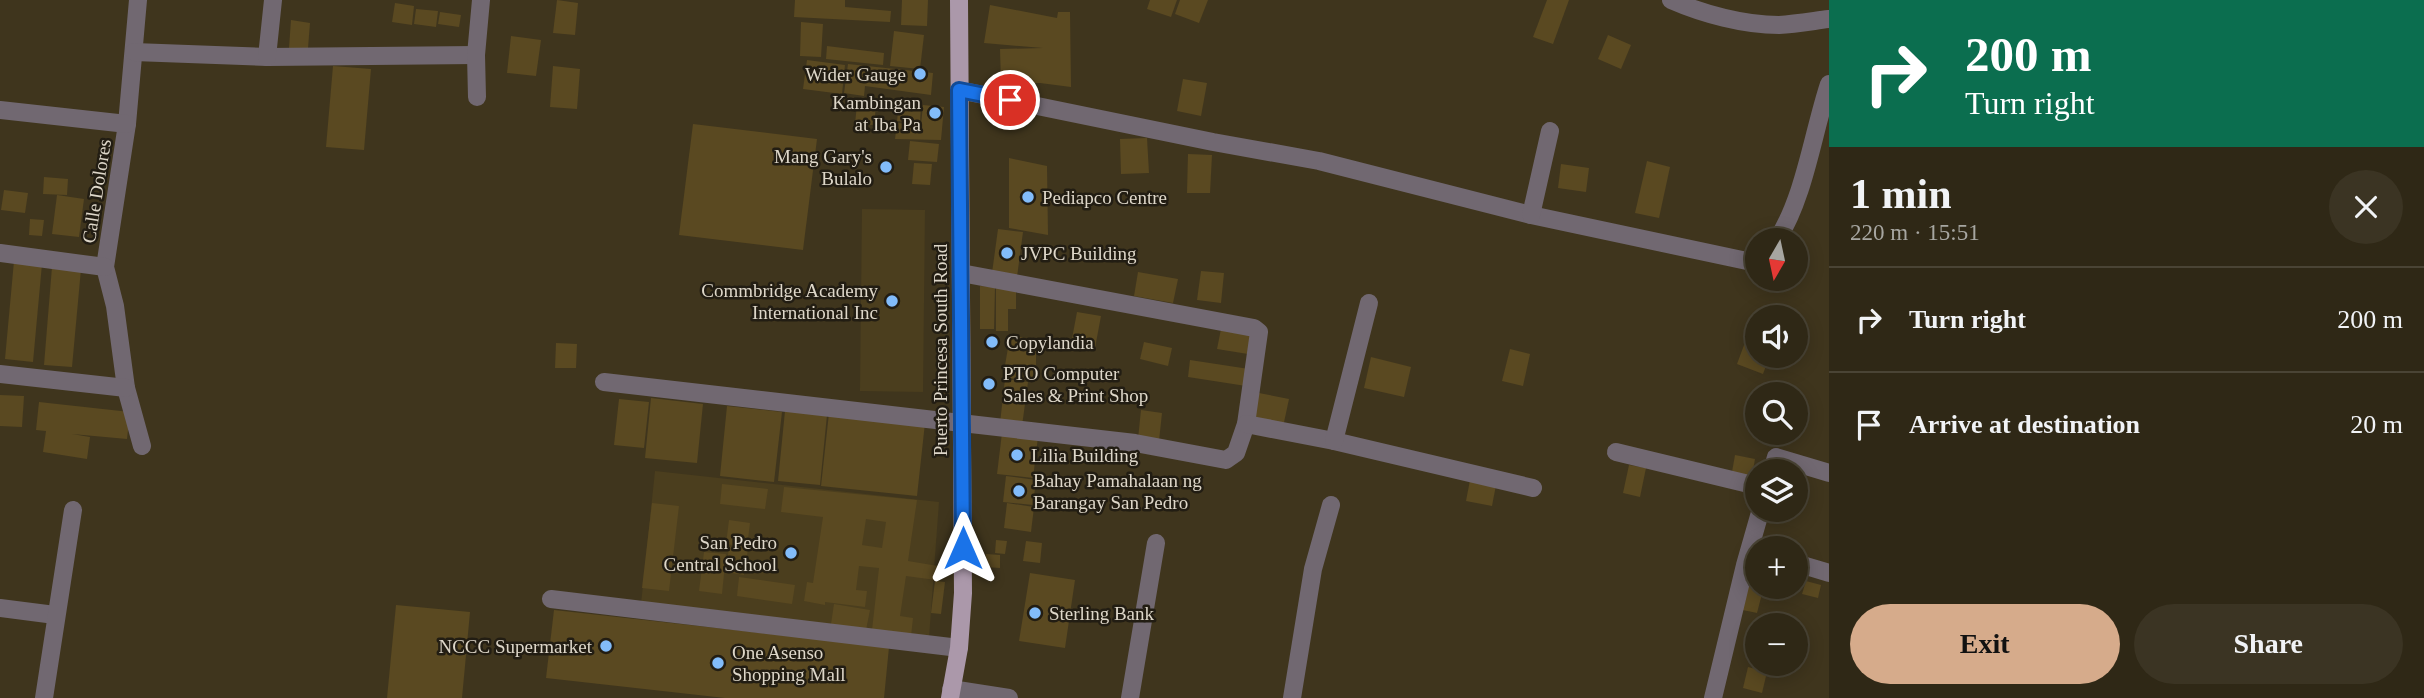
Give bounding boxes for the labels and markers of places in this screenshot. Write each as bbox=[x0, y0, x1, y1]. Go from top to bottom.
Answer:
place label: Wider Gauge bbox=[805, 64, 906, 85]
marker: Wider Gauge bbox=[912, 66, 928, 82]
pin bbox=[980, 70, 1040, 130]
place label: Kambingan at Iba Pa bbox=[832, 92, 922, 135]
marker: Kambingan at Iba Pa bbox=[927, 105, 943, 121]
place label: Mang Gary's Bulalo bbox=[774, 146, 872, 189]
marker: Mang Gary's Bulalo bbox=[878, 159, 894, 175]
place label: Pediapco Centre bbox=[1042, 187, 1167, 208]
marker: Pediapco Centre bbox=[1020, 189, 1036, 205]
place label: JVPC Building bbox=[1021, 243, 1137, 264]
marker: JVPC Building bbox=[999, 245, 1015, 261]
place label: Commbridge Academy International Inc bbox=[701, 280, 878, 323]
marker: Commbridge Academy International Inc bbox=[884, 293, 900, 309]
place label: Copylandia bbox=[1006, 332, 1094, 353]
marker: Copylandia bbox=[984, 334, 1000, 350]
place label: PTO Computer Sales & Print Shop bbox=[1003, 363, 1148, 406]
marker: PTO Computer Sales & Print Shop bbox=[981, 376, 997, 392]
place label: Lilia Building bbox=[1031, 445, 1139, 466]
marker: Lilia Building bbox=[1009, 447, 1025, 463]
place label: Bahay Pamahalaan ng Barangay San Pedro bbox=[1033, 470, 1202, 513]
marker: Bahay Pamahalaan ng Barangay San Pedro bbox=[1011, 483, 1027, 499]
place label: San Pedro Central School bbox=[664, 532, 777, 575]
marker: San Pedro Central School bbox=[783, 545, 799, 561]
place label: Sterling Bank bbox=[1049, 603, 1155, 624]
marker: Sterling Bank bbox=[1027, 605, 1043, 621]
place label: NCCC Supermarket bbox=[438, 636, 593, 657]
marker: NCCC Supermarket bbox=[598, 638, 614, 654]
place label: One Asenso Shopping Mall bbox=[732, 642, 845, 685]
marker: One Asenso Shopping Mall bbox=[710, 655, 726, 671]

